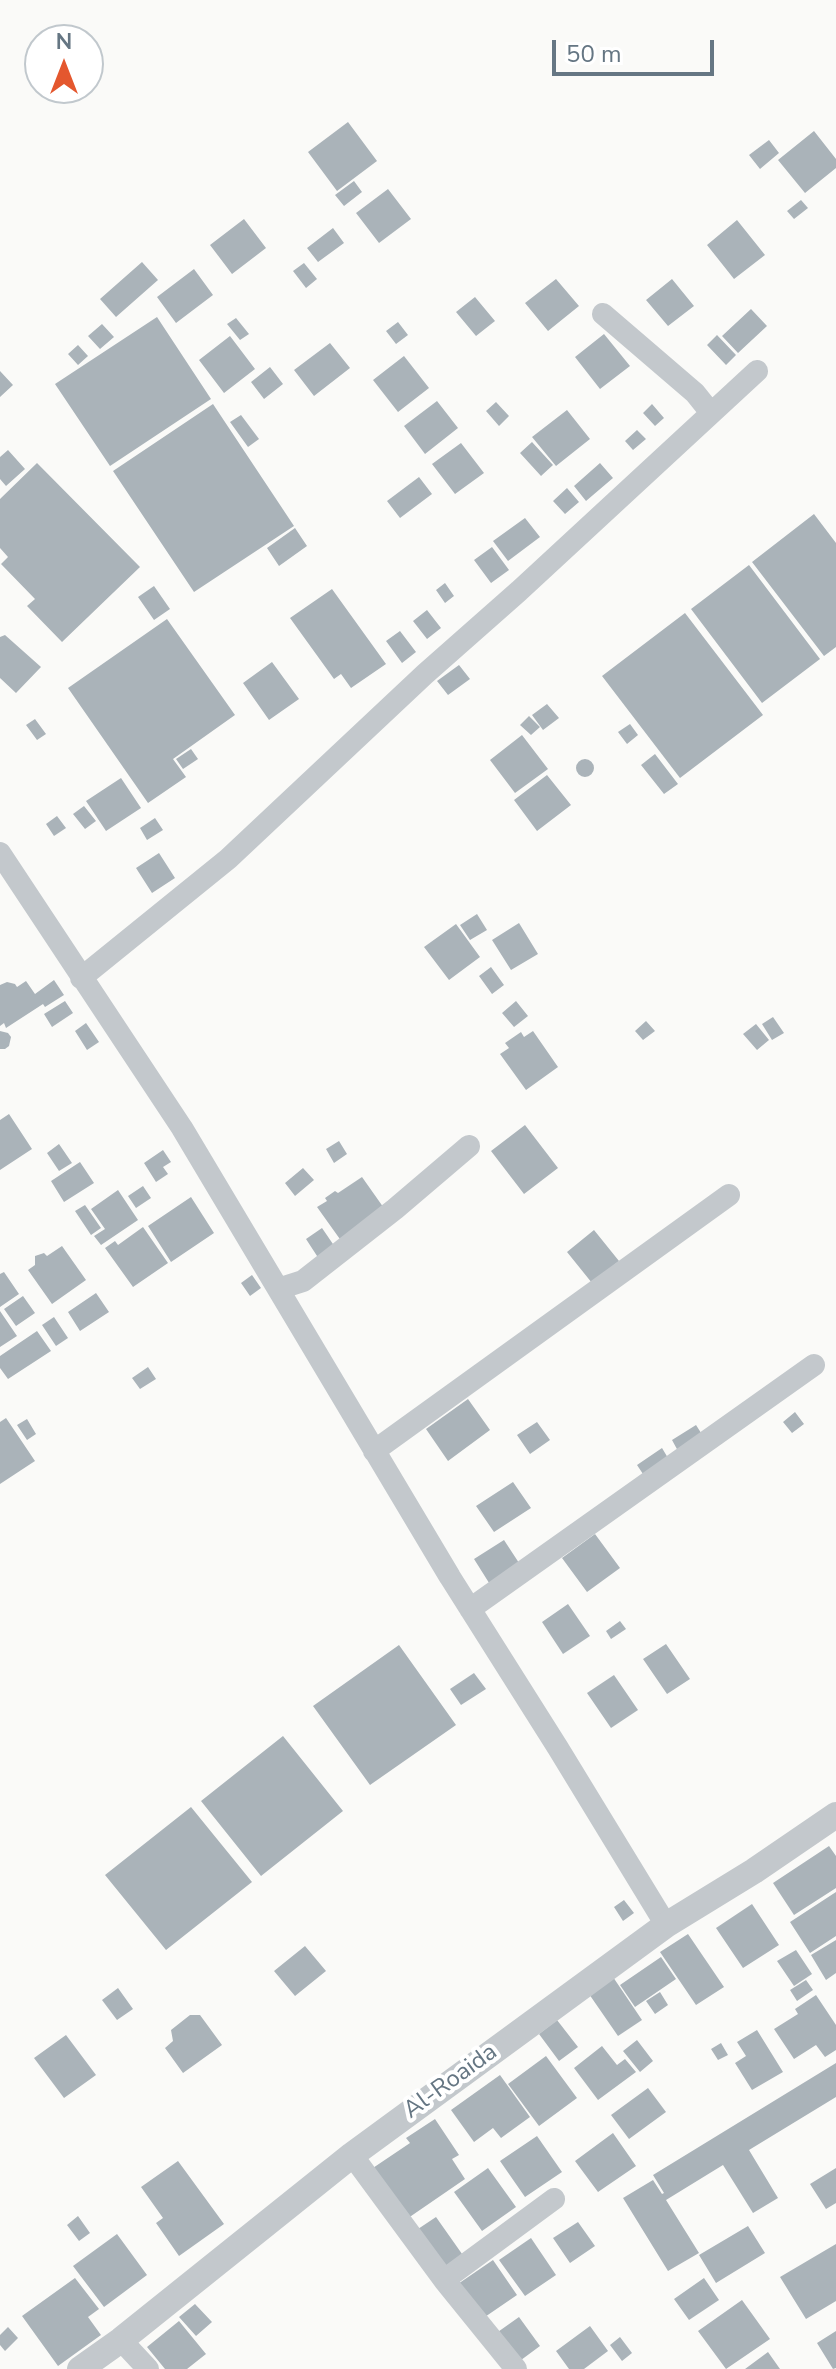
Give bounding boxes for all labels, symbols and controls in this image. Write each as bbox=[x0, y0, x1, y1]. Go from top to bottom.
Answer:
north arrow bbox=[24, 24, 104, 104]
scale bar bbox=[556, 24, 718, 74]
text: N bbox=[56, 27, 72, 57]
text: 50 m bbox=[566, 38, 622, 70]
street label: Al-Roaida bbox=[399, 2038, 503, 2126]

